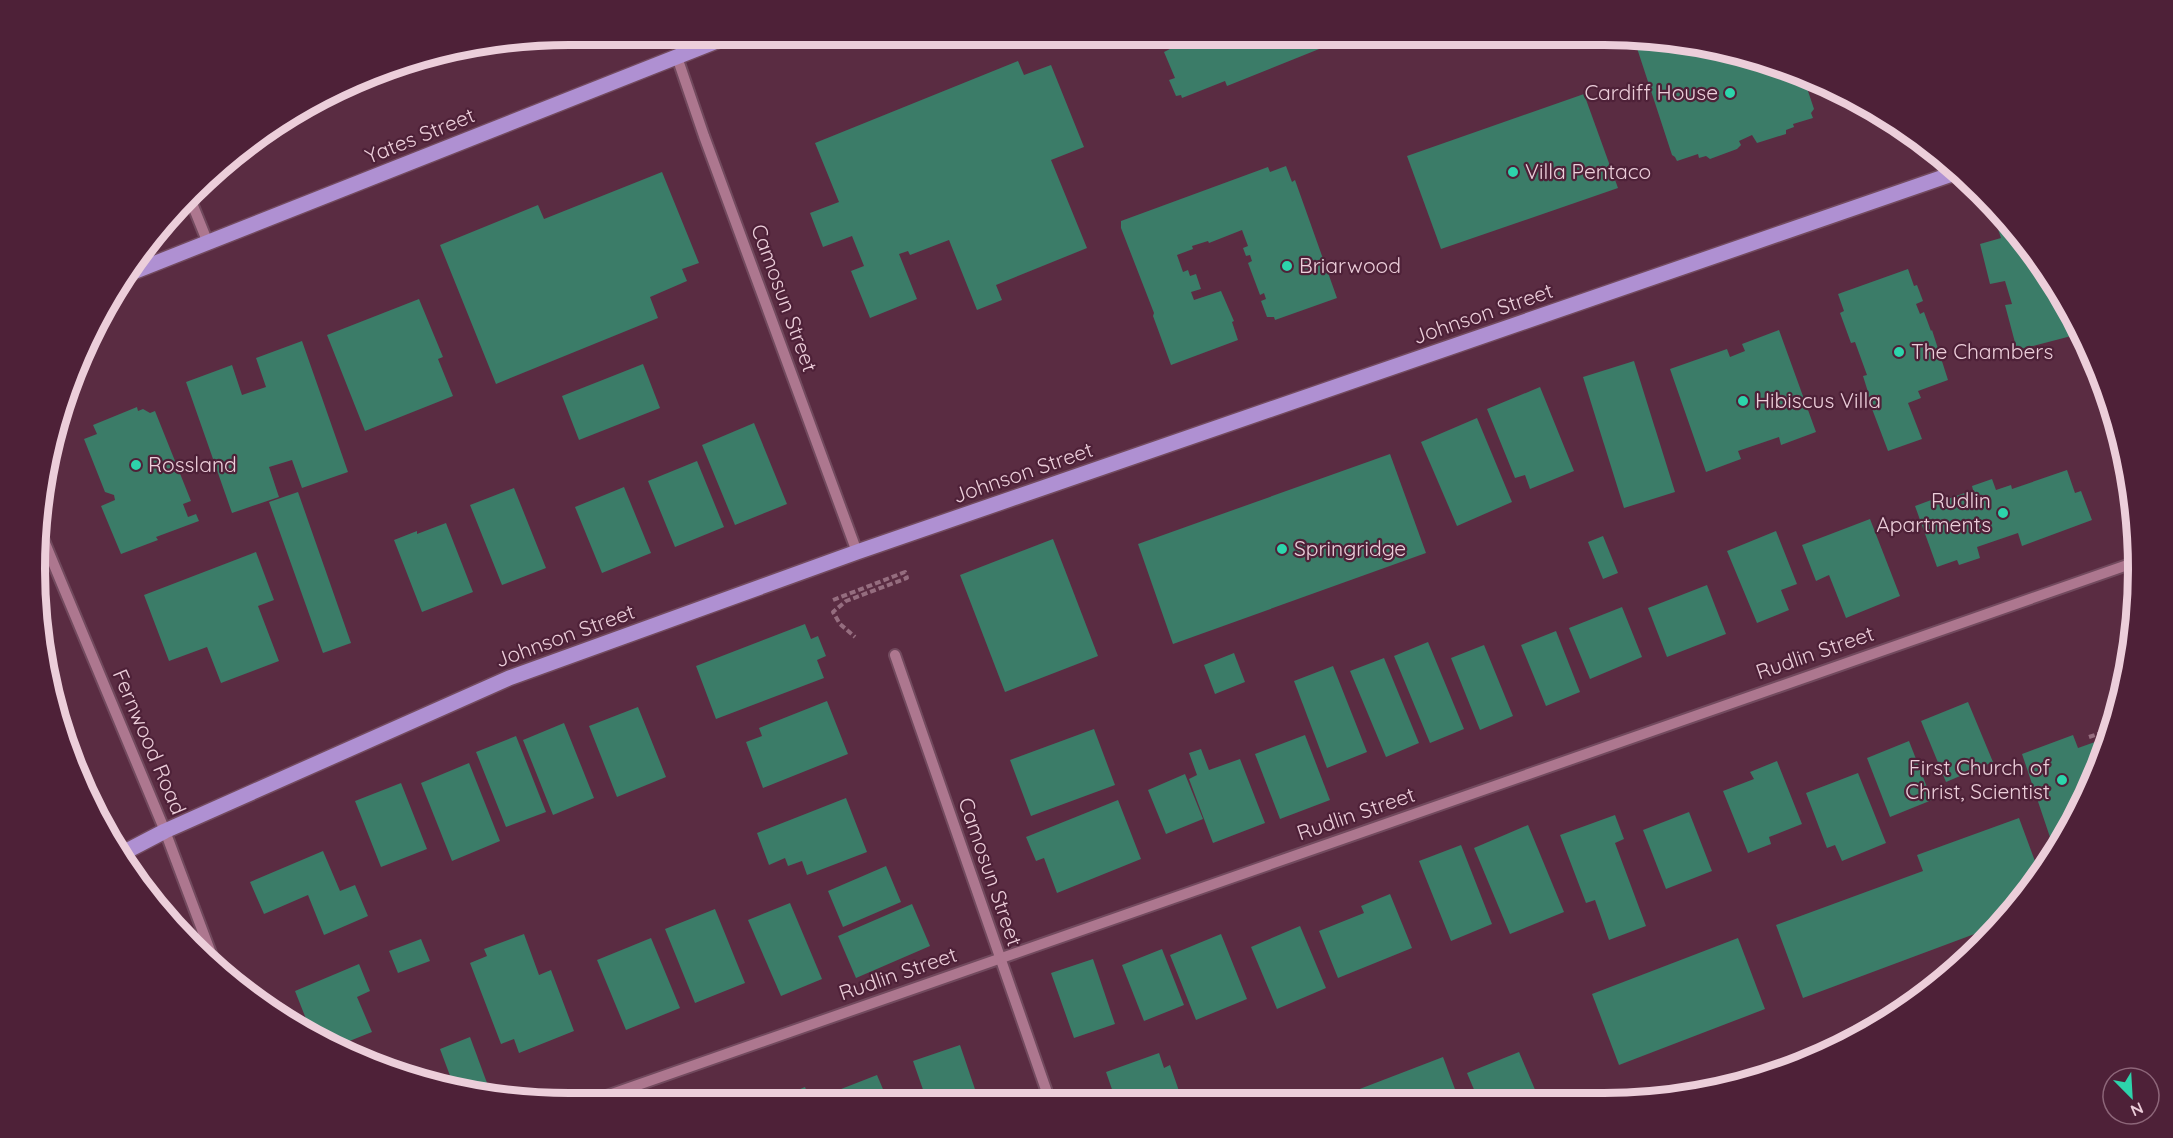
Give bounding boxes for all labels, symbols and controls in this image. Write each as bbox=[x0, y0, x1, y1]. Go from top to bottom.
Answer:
place label: Cardiff House bbox=[1584, 79, 1718, 105]
marker: Cardiff House bbox=[1723, 86, 1737, 100]
street label: Yates Street bbox=[361, 101, 478, 169]
place label: Villa Pentaco bbox=[1525, 158, 1651, 184]
marker: Villa Pentaco bbox=[1506, 165, 1520, 179]
street label: Camosun Street bbox=[746, 220, 824, 375]
place label: Briarwood bbox=[1299, 252, 1401, 278]
marker: Briarwood bbox=[1280, 259, 1294, 273]
street label: Johnson Street bbox=[1409, 277, 1556, 349]
place label: The Chambers bbox=[1911, 338, 2053, 364]
marker: The Chambers bbox=[1892, 345, 1906, 359]
place label: Hibiscus Villa bbox=[1755, 387, 1881, 413]
marker: Hibiscus Villa bbox=[1736, 394, 1750, 408]
street label: Johnson Street bbox=[949, 436, 1096, 508]
place label: Rossland bbox=[148, 451, 237, 477]
marker: Rossland bbox=[129, 458, 143, 472]
place label: Rudlin Apartments bbox=[1876, 487, 1991, 537]
marker: Rudlin Apartments bbox=[1996, 506, 2010, 520]
place label: Springridge bbox=[1294, 535, 1406, 561]
marker: Springridge bbox=[1275, 542, 1289, 556]
street label: Johnson Street bbox=[491, 598, 638, 672]
street label: Rudlin Street bbox=[1752, 620, 1877, 684]
street label: Fernwood Road bbox=[108, 665, 192, 818]
place label: First Church of Christ, Scientist bbox=[1905, 754, 2050, 804]
marker: First Church of Christ, Scientist bbox=[2055, 773, 2069, 787]
street label: Rudlin Street bbox=[1293, 781, 1418, 845]
street label: Camosun Street bbox=[953, 794, 1029, 949]
street label: Rudlin Street bbox=[835, 941, 960, 1005]
north arrow bbox=[2101, 1066, 2161, 1126]
text: N bbox=[2128, 1098, 2147, 1121]

